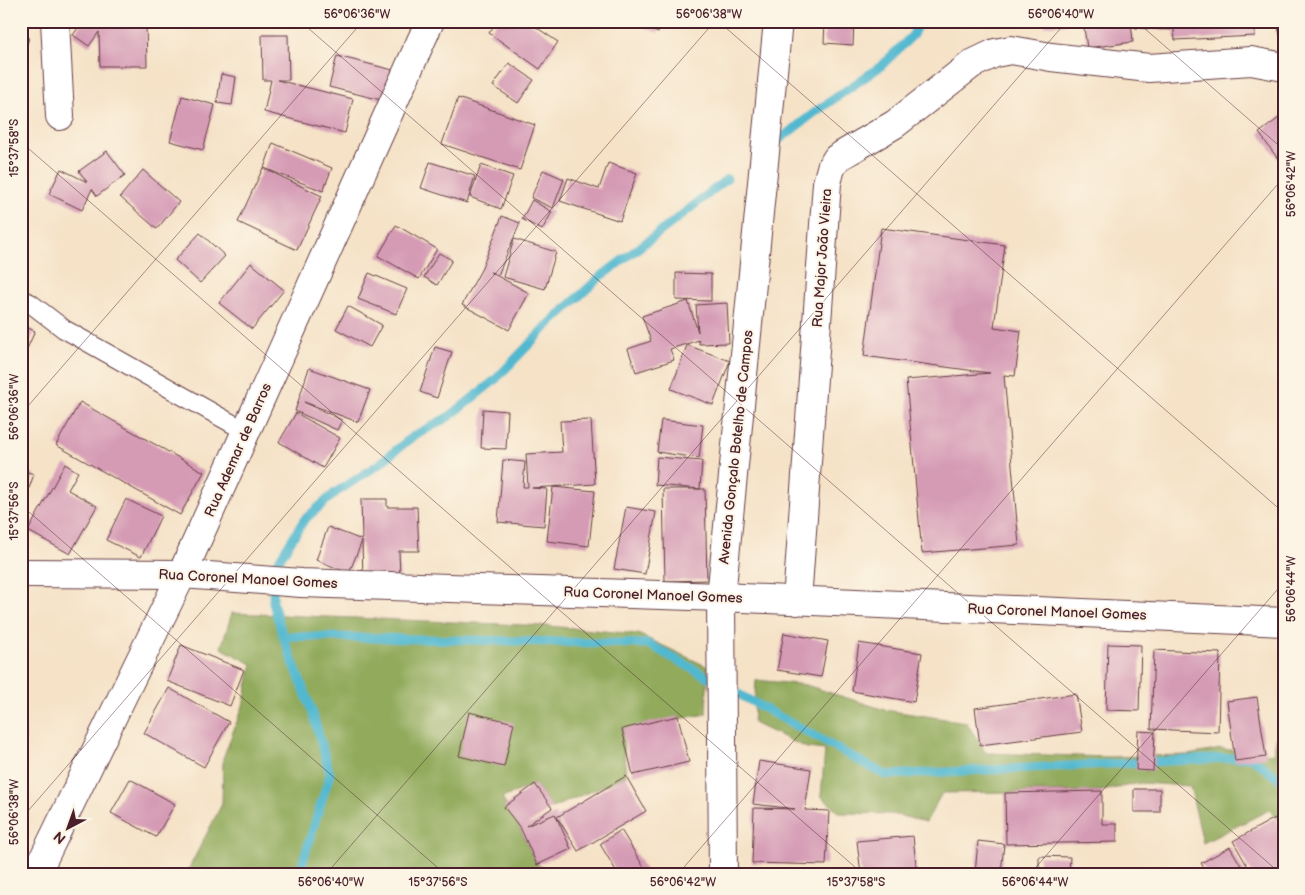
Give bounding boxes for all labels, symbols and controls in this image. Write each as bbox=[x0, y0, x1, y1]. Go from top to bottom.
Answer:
text: 56°06'36"W bbox=[324, 7, 390, 22]
text: 56°06'38"W bbox=[676, 7, 742, 22]
text: 56°06'40"W bbox=[1028, 7, 1094, 22]
text: 15°37'58"S bbox=[7, 119, 22, 177]
text: 56°06'42"W bbox=[1284, 151, 1299, 217]
street label: Rua Major João Vieira bbox=[809, 188, 835, 328]
street label: Avenida Gonçalo Botelho de Campos bbox=[715, 329, 757, 565]
text: 56°06'36"W bbox=[7, 374, 22, 440]
street label: Rua Ademar de Barros bbox=[201, 380, 275, 520]
text: 15°37'56"S bbox=[7, 482, 22, 540]
text: 56°06'44"W bbox=[1284, 556, 1299, 622]
street label: Rua Coronel Manoel Gomes bbox=[158, 566, 338, 592]
street label: Rua Coronel Manoel Gomes bbox=[563, 583, 743, 607]
street label: Rua Coronel Manoel Gomes bbox=[967, 600, 1147, 624]
text: 56°06'38"W bbox=[7, 779, 22, 845]
north arrow bbox=[42, 802, 92, 852]
text: N bbox=[50, 828, 69, 847]
text: 56°06'40"W bbox=[298, 875, 364, 890]
text: 15°37'56"S bbox=[409, 875, 467, 890]
text: 56°06'42"W bbox=[650, 875, 716, 890]
text: 15°37'58"S bbox=[827, 875, 885, 890]
text: 56°06'44"W bbox=[1002, 875, 1068, 890]

